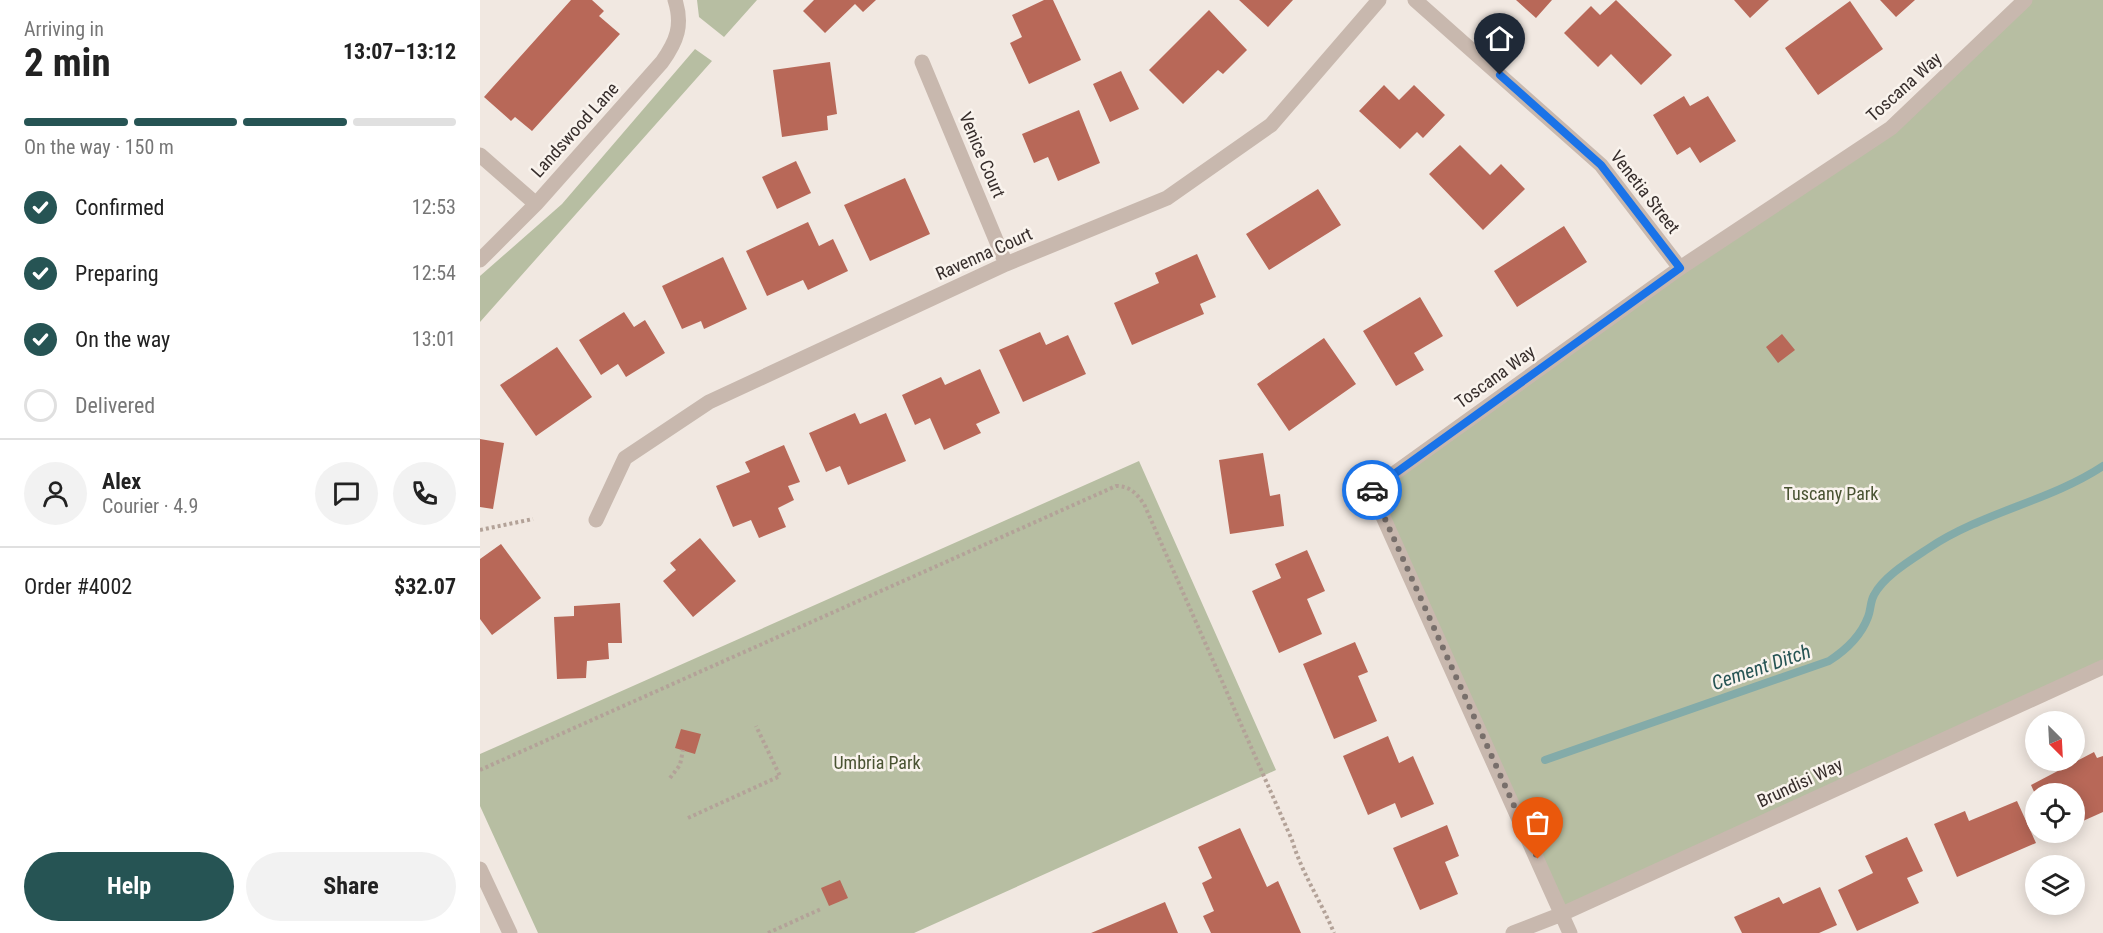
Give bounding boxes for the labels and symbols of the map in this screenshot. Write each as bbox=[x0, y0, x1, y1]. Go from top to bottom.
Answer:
pin bbox=[1474, 13, 1525, 75]
street label: Toscana Way bbox=[1862, 47, 1946, 126]
street label: Landswood Lane bbox=[527, 78, 623, 181]
street label: Venice Court bbox=[955, 109, 1010, 201]
street label: Venetia Street bbox=[1606, 146, 1684, 237]
street label: Ravenna Court bbox=[932, 223, 1035, 284]
street label: Toscana Way bbox=[1451, 340, 1539, 413]
courier bbox=[1342, 460, 1402, 520]
park label: Tuscany Park bbox=[1784, 483, 1878, 504]
water label: Cement Ditch bbox=[1708, 639, 1814, 695]
north arrow bbox=[2025, 711, 2085, 771]
park label: Umbria Park bbox=[833, 752, 921, 773]
street label: Brundisi Way bbox=[1754, 753, 1846, 811]
pin bbox=[1512, 797, 1563, 859]

